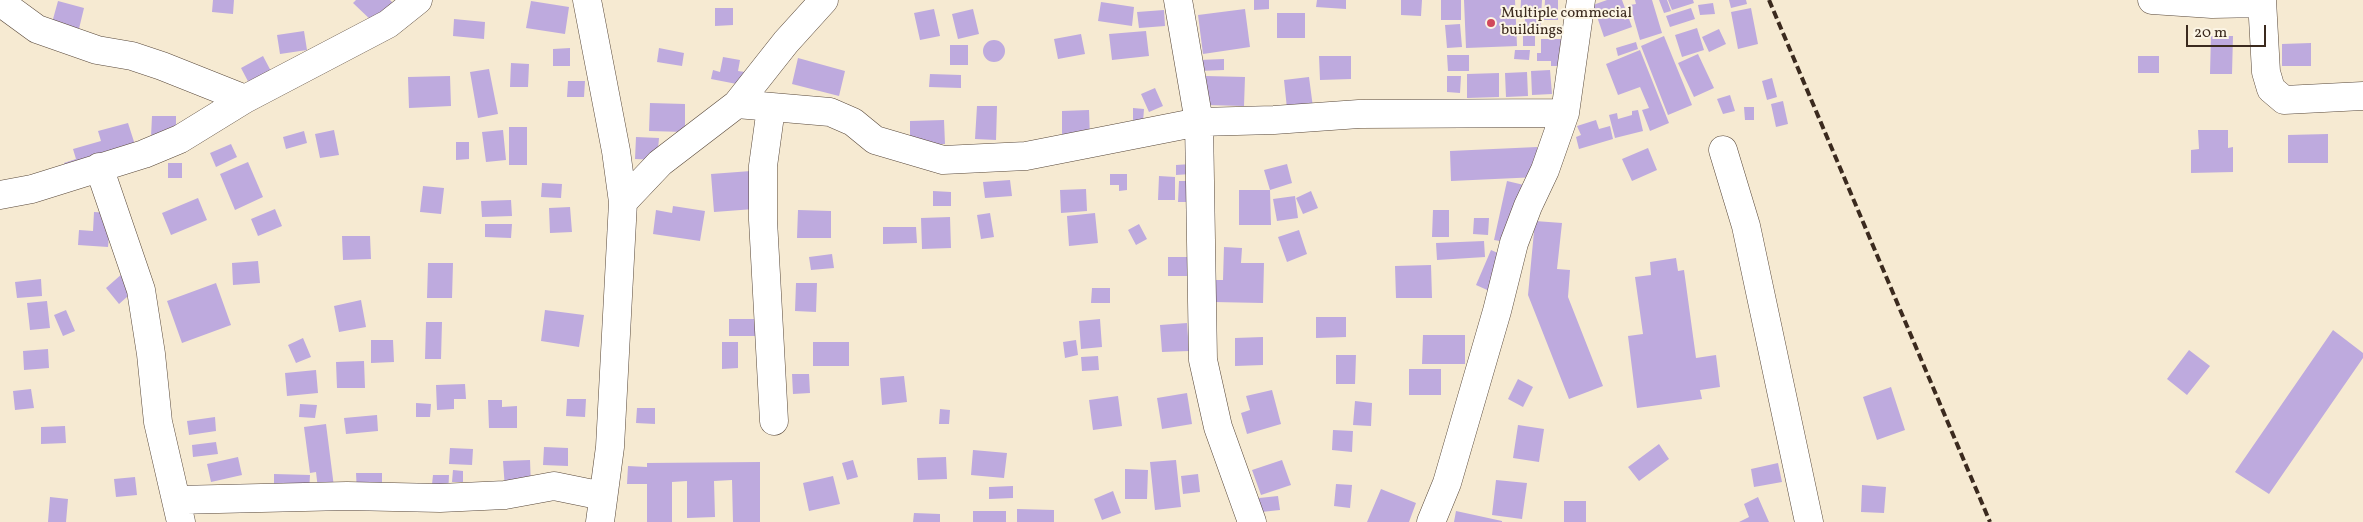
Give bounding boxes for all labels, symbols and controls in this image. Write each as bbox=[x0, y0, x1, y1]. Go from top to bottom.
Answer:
place label: Multiple commecial buildings bbox=[1501, 5, 1632, 40]
scale bar bbox=[2188, 15, 2268, 47]
marker: Multiple commecial buildings bbox=[1485, 17, 1497, 29]
text: 20 m bbox=[2194, 23, 2227, 44]

